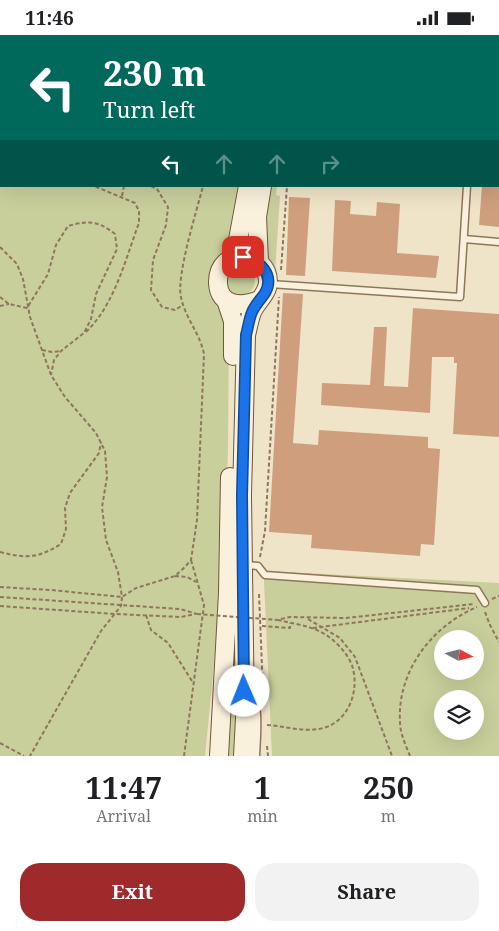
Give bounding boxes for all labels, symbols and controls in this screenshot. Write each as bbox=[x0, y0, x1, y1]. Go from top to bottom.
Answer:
text: 11:46 bbox=[25, 5, 74, 31]
text: 230 m bbox=[103, 49, 206, 96]
icon: left bbox=[20, 55, 85, 120]
text: Turn left bbox=[103, 94, 195, 124]
icon: left bbox=[157, 150, 185, 178]
icon: ahead bbox=[210, 150, 238, 178]
icon: ahead bbox=[263, 150, 291, 178]
icon: right bbox=[316, 150, 344, 178]
pin bbox=[222, 236, 264, 278]
icon: arrive bbox=[229, 243, 257, 271]
north arrow bbox=[434, 630, 484, 680]
map controls bbox=[434, 630, 484, 740]
position arrow bbox=[217, 664, 269, 716]
button: layers bbox=[434, 690, 484, 740]
text: 11:47 bbox=[85, 767, 162, 808]
text: 1 bbox=[254, 767, 271, 808]
text: 250 bbox=[363, 767, 414, 808]
text: Arrival bbox=[96, 805, 151, 827]
text: min bbox=[247, 805, 278, 827]
text: m bbox=[381, 805, 396, 827]
button: Exit bbox=[20, 863, 245, 921]
button: Share bbox=[255, 863, 479, 921]

